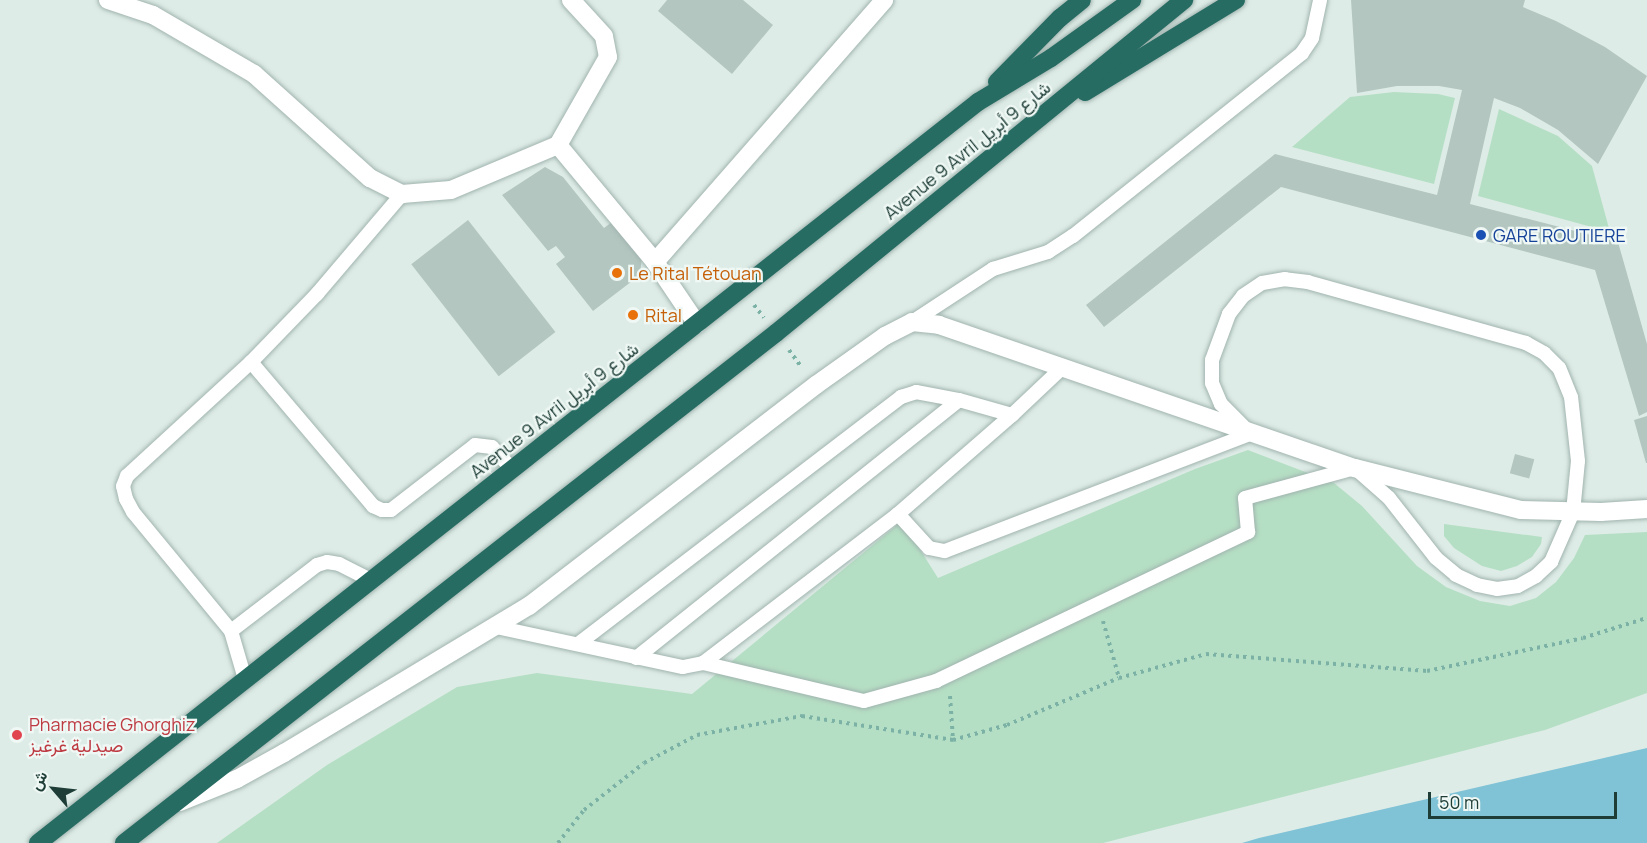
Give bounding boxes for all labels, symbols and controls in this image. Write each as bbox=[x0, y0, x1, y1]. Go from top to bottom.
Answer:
street label: Avenue 9 Avril شارع 9 أبريل bbox=[880, 76, 1054, 224]
place label: GARE ROUTIERE bbox=[1493, 224, 1626, 246]
marker: GARE ROUTIERE bbox=[1474, 228, 1488, 242]
place label: Le Rital Tétouan bbox=[629, 262, 762, 284]
marker: Le Rital Tétouan bbox=[610, 266, 624, 280]
place label: Rital bbox=[645, 304, 682, 326]
marker: Rital bbox=[626, 308, 640, 322]
street label: Avenue 9 Avril شارع 9 أبريل bbox=[466, 338, 642, 482]
place label: Pharmacie Ghorghiz صيدلية غرغيز bbox=[29, 714, 196, 756]
marker: Pharmacie Ghorghiz صيدلية غرغيز bbox=[10, 728, 24, 742]
north arrow bbox=[24, 759, 84, 819]
text: ش bbox=[24, 767, 52, 794]
scale bar bbox=[1431, 780, 1620, 818]
text: 50 m bbox=[1439, 790, 1479, 814]

